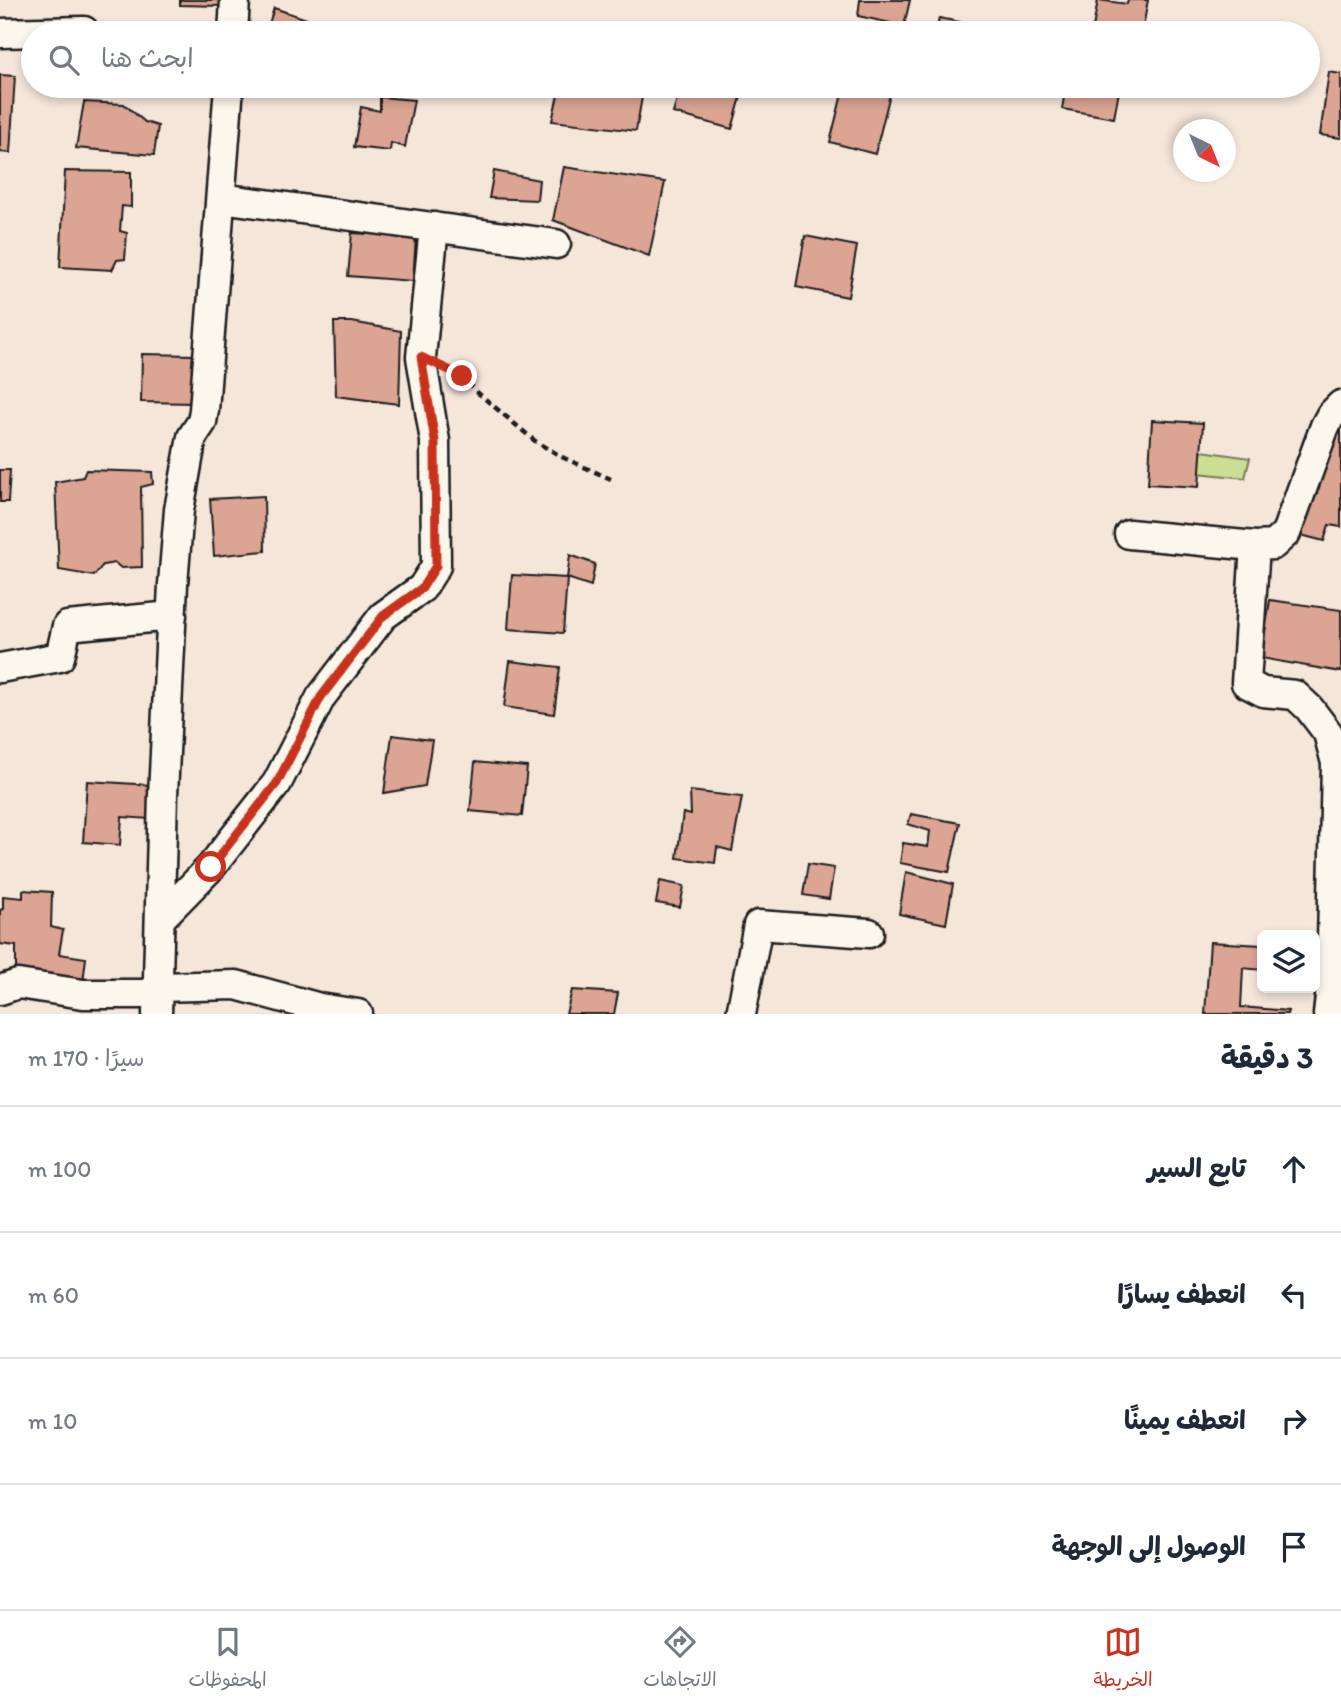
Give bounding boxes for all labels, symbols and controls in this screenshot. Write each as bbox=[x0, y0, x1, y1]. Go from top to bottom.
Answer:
search box bbox=[21, 21, 1320, 98]
icon: search bbox=[45, 41, 83, 79]
text: ابحث هنا bbox=[101, 42, 194, 74]
north arrow bbox=[1173, 119, 1236, 182]
route end bbox=[446, 360, 477, 391]
route start bbox=[195, 851, 226, 882]
map controls bbox=[1257, 930, 1320, 993]
button: layers bbox=[1257, 930, 1320, 993]
text: 3 دقيقة bbox=[1221, 1039, 1313, 1076]
text: سيرًا · 170 m bbox=[28, 1044, 145, 1072]
icon: ahead bbox=[1275, 1150, 1313, 1188]
text: تابع السير bbox=[1148, 1152, 1246, 1184]
text: 100 m bbox=[28, 1155, 92, 1183]
icon: left bbox=[1275, 1276, 1313, 1314]
text: انعطف يسارًا bbox=[1117, 1278, 1246, 1310]
text: 60 m bbox=[28, 1281, 79, 1309]
icon: right bbox=[1275, 1402, 1313, 1440]
text: انعطف يمينًا bbox=[1124, 1404, 1246, 1436]
text: 10 m bbox=[28, 1407, 77, 1435]
icon: arrive bbox=[1275, 1528, 1313, 1566]
text: الوصول إلى الوجهة bbox=[1052, 1530, 1246, 1562]
tab: المحفوظات bbox=[188, 1623, 267, 1696]
tab: الاتجاهات bbox=[643, 1623, 717, 1696]
tab: الخريطة bbox=[1093, 1623, 1153, 1696]

